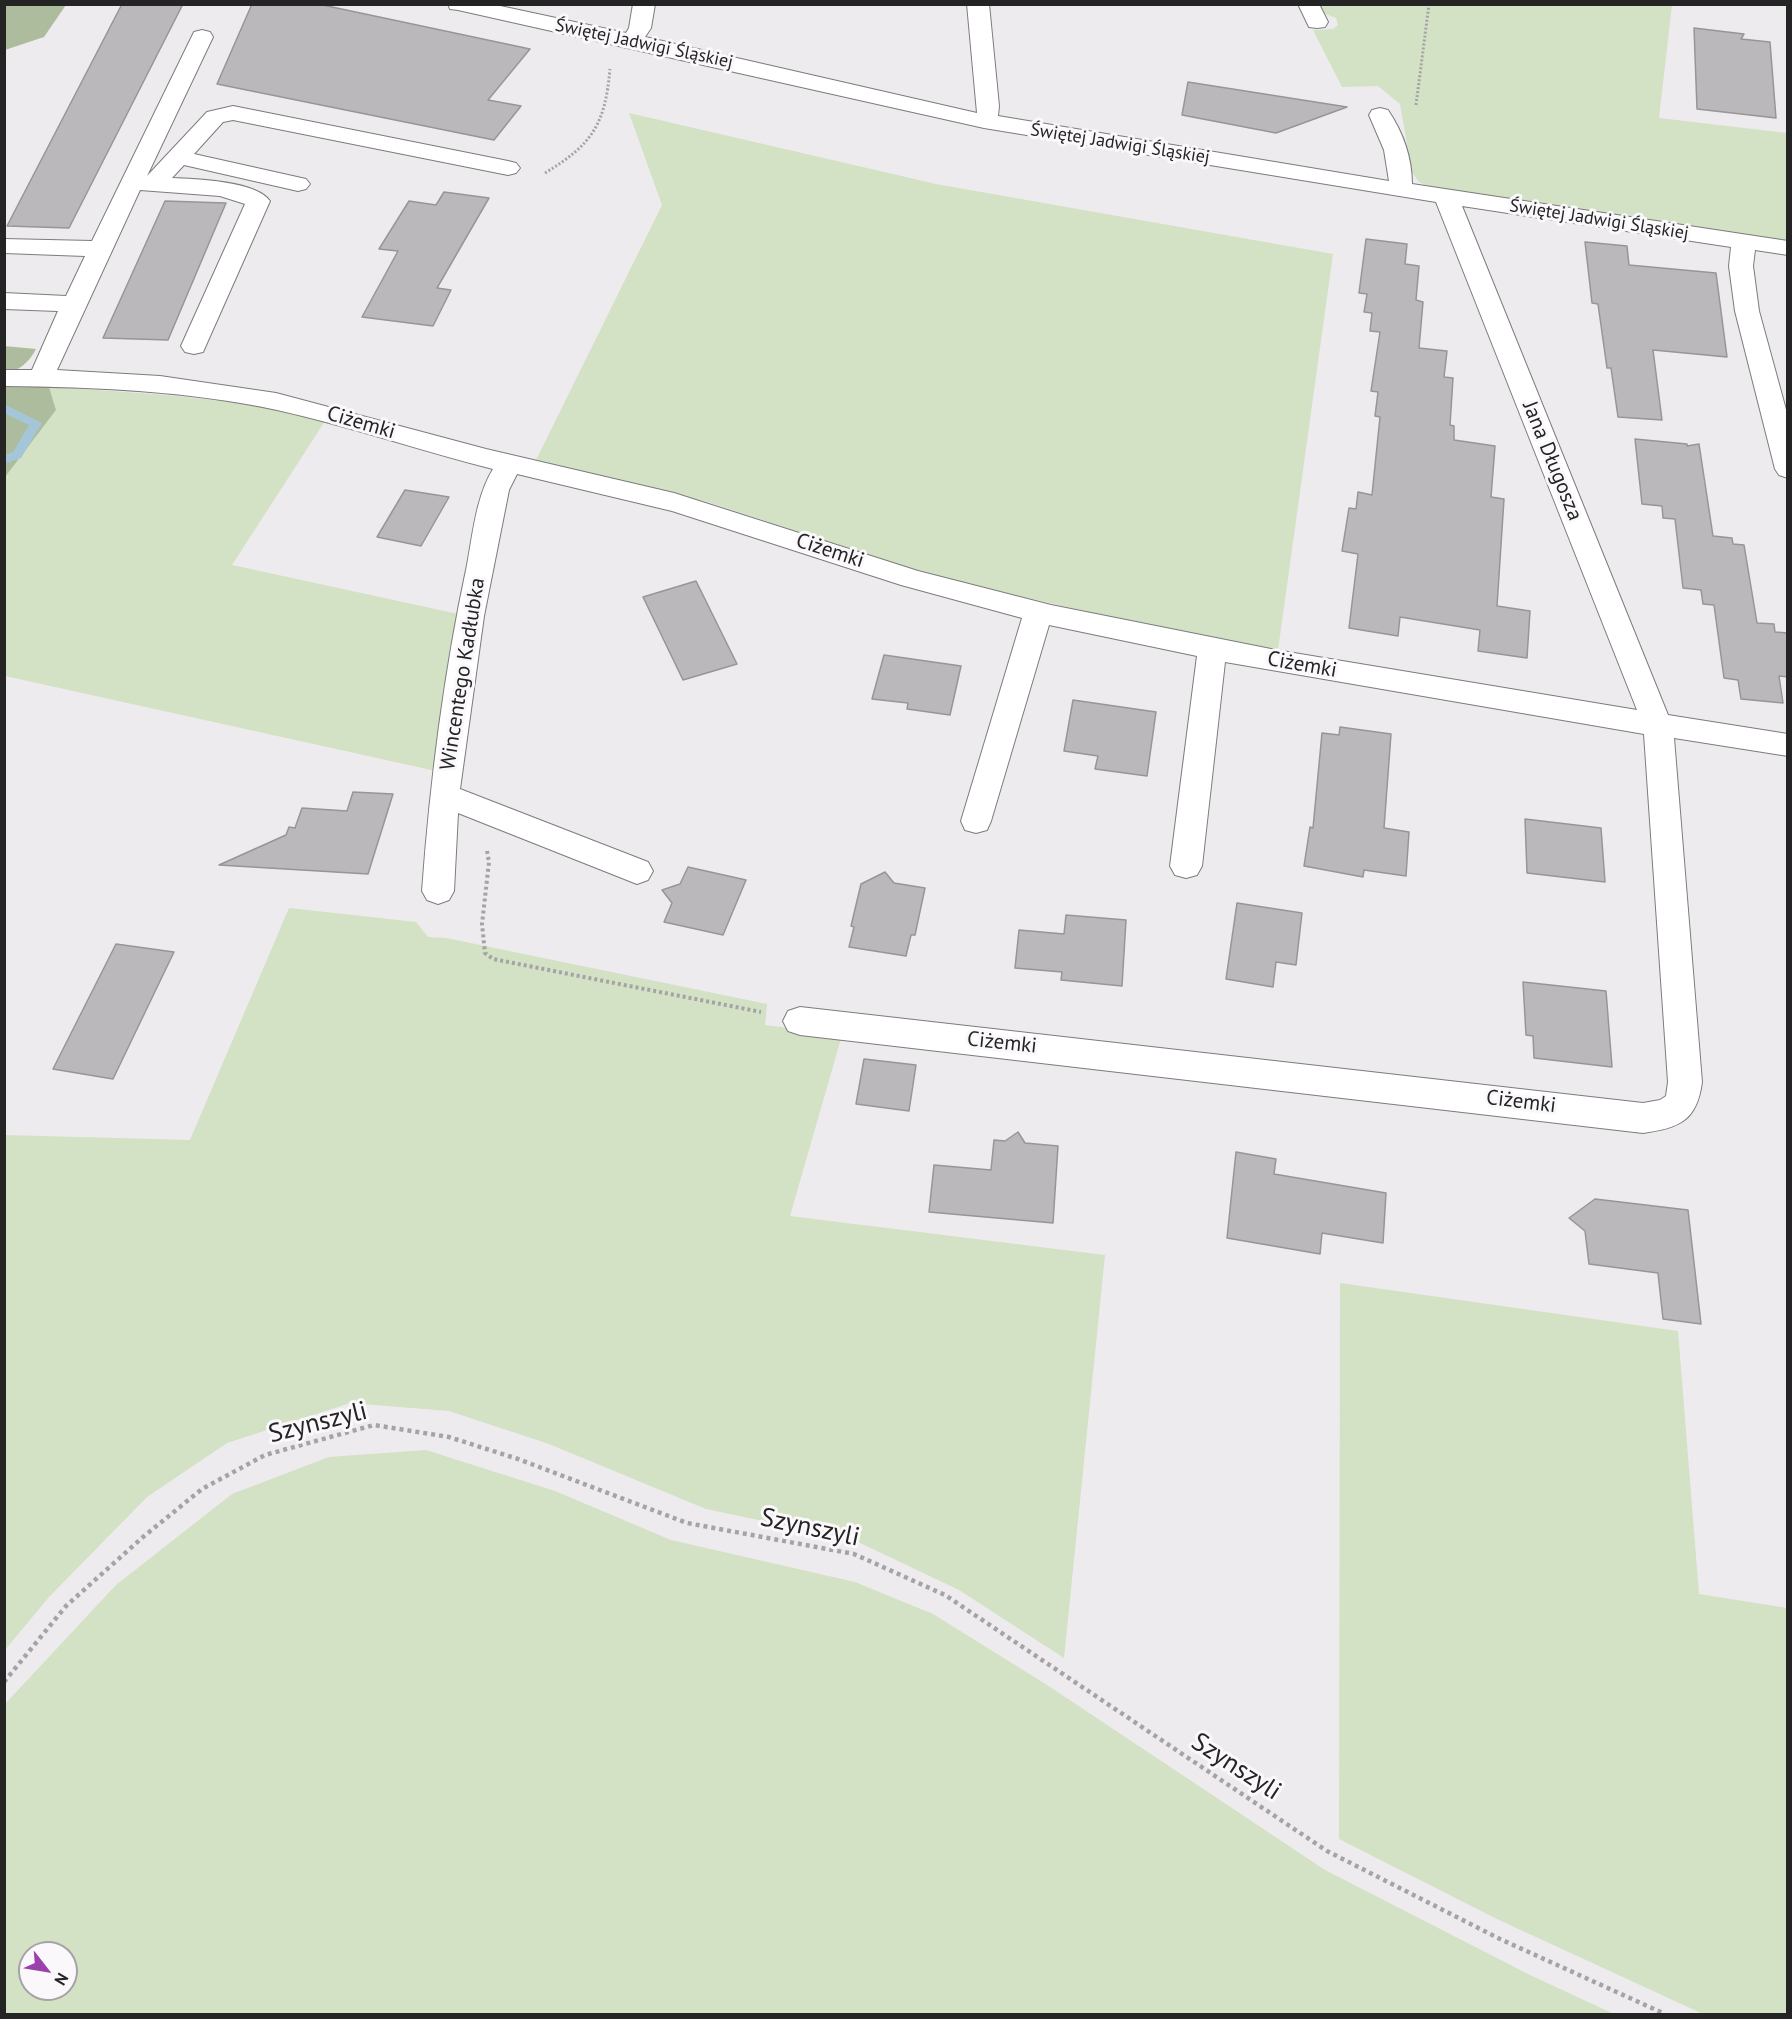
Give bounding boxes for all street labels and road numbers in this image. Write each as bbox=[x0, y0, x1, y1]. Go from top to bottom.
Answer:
street label: Świętej Jadwigi Śląskiej bbox=[553, 15, 735, 73]
street label: Świętej Jadwigi Śląskiej bbox=[1029, 119, 1211, 169]
street label: Świętej Jadwigi Śląskiej bbox=[1508, 195, 1690, 245]
street label: Jana Długosza bbox=[1517, 398, 1587, 524]
street label: Ciżemki bbox=[324, 401, 398, 445]
street label: Ciżemki bbox=[793, 528, 867, 574]
street label: Wincentego Kadłubka bbox=[435, 576, 491, 772]
street label: Ciżemki bbox=[1265, 647, 1339, 683]
street label: Ciżemki bbox=[966, 1027, 1038, 1059]
street label: Ciżemki bbox=[1485, 1085, 1557, 1119]
street label: Szynszyli bbox=[265, 1396, 371, 1450]
street label: Szynszyli bbox=[758, 1502, 862, 1554]
street label: Szynszyli bbox=[1185, 1727, 1287, 1807]

